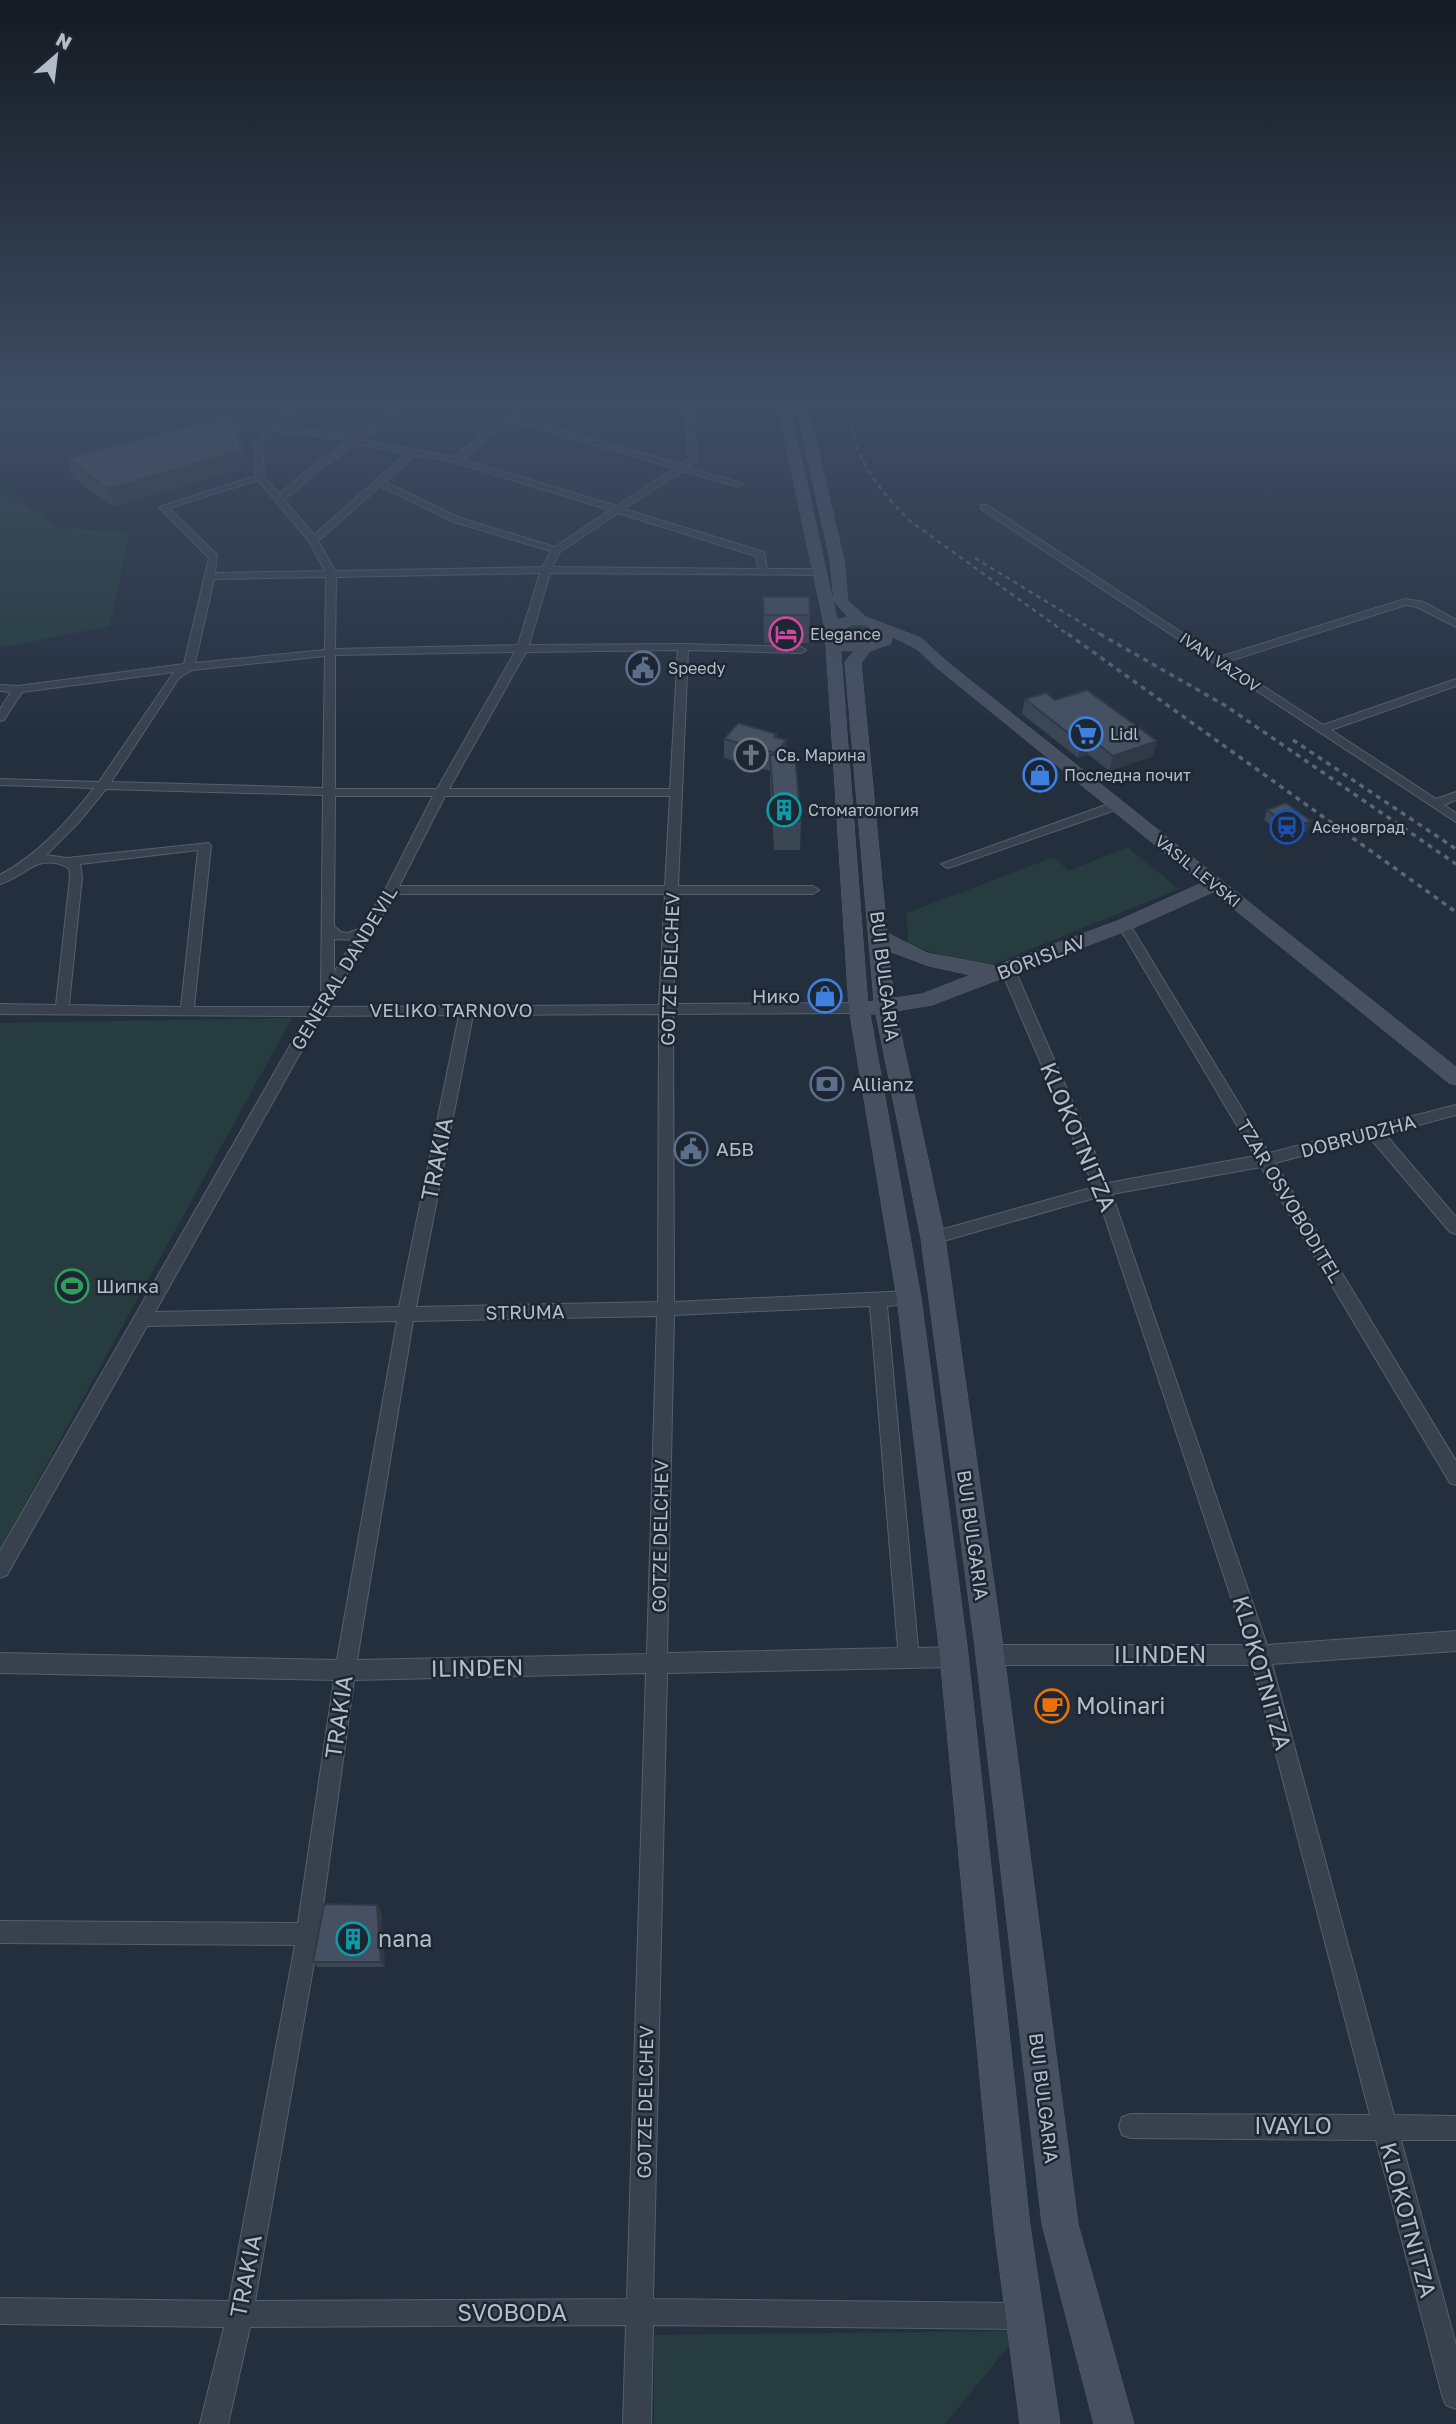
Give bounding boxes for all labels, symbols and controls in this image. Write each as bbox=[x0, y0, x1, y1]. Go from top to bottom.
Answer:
north arrow bbox=[21, 21, 91, 91]
text: N bbox=[52, 27, 76, 54]
hotel icon: Elegance bbox=[767, 615, 805, 653]
place label: Elegance bbox=[810, 624, 881, 644]
street label: IVAN VAZOV bbox=[1176, 628, 1264, 696]
public building icon: Speedy bbox=[624, 649, 662, 687]
place label: Speedy bbox=[668, 658, 725, 678]
supermarket icon: Lidl bbox=[1067, 715, 1105, 753]
place label: Lidl bbox=[1110, 724, 1138, 744]
church icon: Св. Марина bbox=[732, 736, 770, 774]
place label: Св. Марина bbox=[776, 745, 866, 765]
shop icon: Последна почит bbox=[1021, 756, 1059, 794]
place label: Последна почит bbox=[1064, 765, 1191, 785]
building icon: Стоматология bbox=[765, 791, 803, 829]
place label: Стоматология bbox=[808, 800, 919, 820]
station icon: Асеновград bbox=[1268, 808, 1306, 846]
place label: Асеновград bbox=[1312, 817, 1405, 837]
street label: VASIL LEVSKI bbox=[1151, 830, 1245, 912]
street label: GENERAL DANDEVIL bbox=[286, 882, 402, 1054]
street label: GOTZE DELCHEV bbox=[655, 892, 684, 1046]
street label: BUI BULGARIA bbox=[866, 909, 905, 1043]
street label: BORISLAV bbox=[993, 929, 1089, 984]
shop icon: Нико bbox=[806, 977, 844, 1015]
place label: Нико bbox=[752, 984, 800, 1007]
street label: VELIKO TARNOVO bbox=[369, 998, 533, 1021]
street label: KLOKOTNITZA bbox=[1035, 1058, 1123, 1215]
bank icon: Allianz bbox=[808, 1065, 846, 1103]
place label: Allianz bbox=[852, 1072, 914, 1095]
street label: DOBRUDZHA bbox=[1298, 1109, 1418, 1162]
street label: TRAKIA bbox=[414, 1115, 458, 1203]
street label: TZAR OSVOBODITEL bbox=[1233, 1115, 1348, 1287]
public building icon: АБВ bbox=[672, 1130, 710, 1168]
place label: АБВ bbox=[716, 1137, 754, 1160]
sports icon: Шипка bbox=[53, 1267, 91, 1305]
place label: Шипка bbox=[96, 1274, 159, 1297]
street label: STRUMA bbox=[485, 1299, 565, 1324]
street label: GOTZE DELCHEV bbox=[647, 1459, 672, 1613]
street label: BUI BULGARIA bbox=[953, 1468, 994, 1602]
street label: KLOKOTNITZA bbox=[1228, 1592, 1298, 1753]
street label: ILINDEN bbox=[1114, 1640, 1206, 1668]
street label: ILINDEN bbox=[430, 1652, 524, 1682]
street label: TRAKIA bbox=[318, 1673, 358, 1760]
cafe icon: Molinari bbox=[1033, 1687, 1071, 1725]
place label: Molinari bbox=[1076, 1691, 1165, 1719]
building icon: nana bbox=[334, 1920, 372, 1958]
place label: nana bbox=[378, 1924, 432, 1952]
street label: GOTZE DELCHEV bbox=[632, 2025, 657, 2179]
street label: BUI BULGARIA bbox=[1025, 2031, 1064, 2165]
street label: IVAYLO bbox=[1254, 2111, 1332, 2139]
street label: KLOKOTNITZA bbox=[1375, 2139, 1443, 2300]
street label: TRAKIA bbox=[223, 2232, 267, 2320]
street label: SVOBODA bbox=[457, 2298, 567, 2326]

